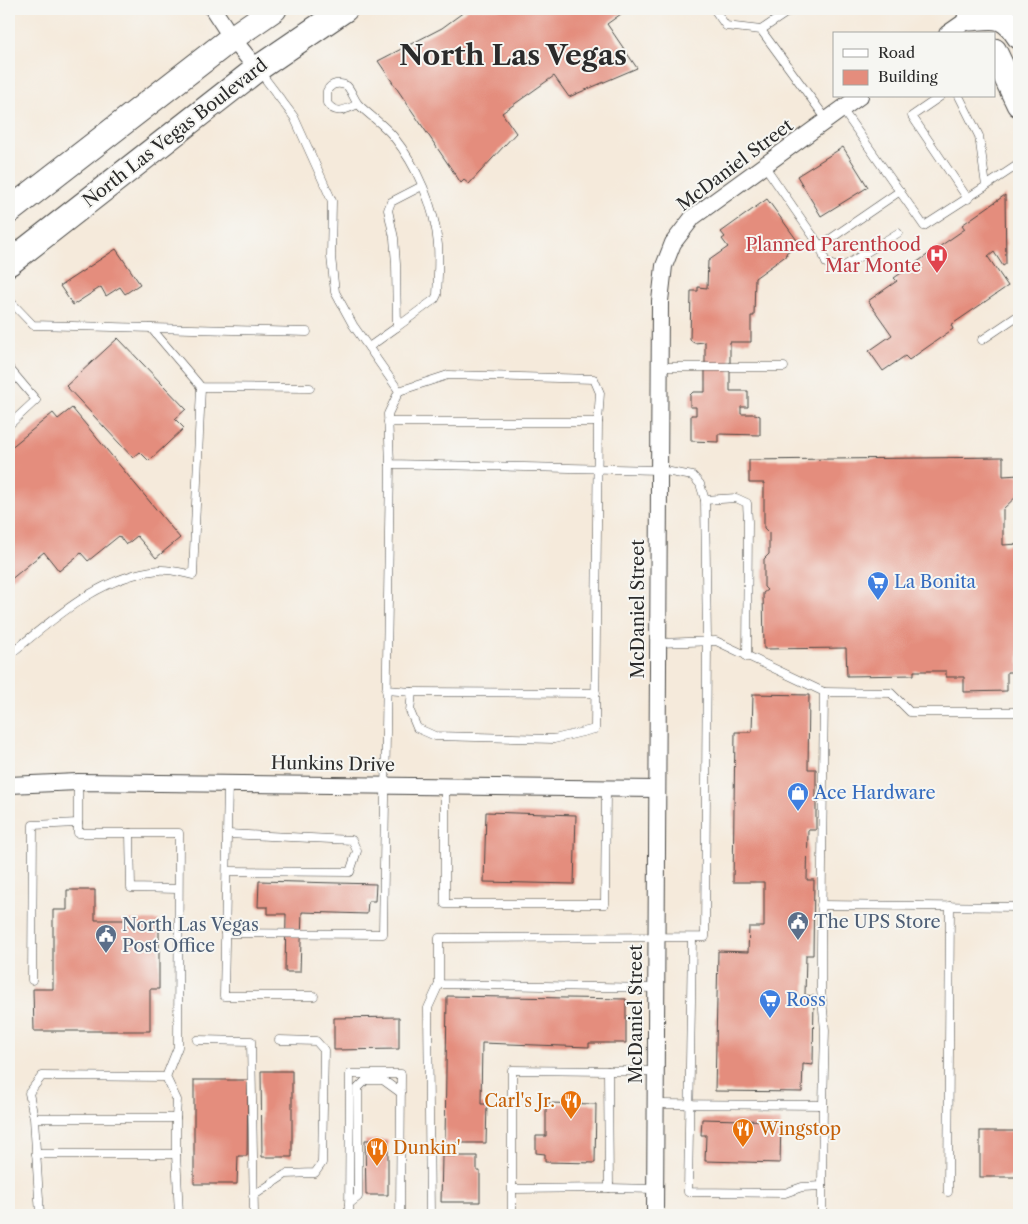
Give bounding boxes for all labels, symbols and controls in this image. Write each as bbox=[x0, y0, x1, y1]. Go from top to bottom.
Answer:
legend bbox=[833, 32, 996, 98]
district label: North Las Vegas bbox=[399, 38, 627, 72]
text: Road bbox=[878, 43, 915, 62]
street label: North Las Vegas Boulevard bbox=[78, 54, 272, 212]
text: Building bbox=[878, 67, 938, 86]
street label: McDaniel Street bbox=[673, 114, 798, 216]
place label: Planned Parenthood Mar Monte bbox=[745, 234, 921, 277]
hospital icon: Planned Parenthood Mar Monte bbox=[925, 243, 949, 274]
street label: McDaniel Street bbox=[627, 539, 649, 679]
supermarket icon: La Bonita bbox=[866, 570, 890, 601]
place label: La Bonita bbox=[894, 571, 977, 593]
street label: Hunkins Drive bbox=[271, 752, 395, 776]
shop icon: Ace Hardware bbox=[786, 781, 810, 812]
place label: Ace Hardware bbox=[813, 782, 936, 804]
public building icon: The UPS Store bbox=[786, 910, 810, 941]
place label: The UPS Store bbox=[814, 911, 941, 933]
place label: North Las Vegas Post Office bbox=[122, 914, 259, 957]
public building icon: North Las Vegas Post Office bbox=[94, 923, 118, 954]
street label: McDaniel Street bbox=[625, 944, 647, 1084]
supermarket icon: Ross bbox=[758, 988, 782, 1019]
place label: Ross bbox=[786, 989, 826, 1011]
restaurant icon: Carl's Jr. bbox=[559, 1089, 583, 1120]
place label: Carl's Jr. bbox=[484, 1090, 555, 1112]
restaurant icon: Wingstop bbox=[731, 1117, 755, 1148]
place label: Wingstop bbox=[758, 1118, 841, 1140]
restaurant icon: Dunkin' bbox=[365, 1136, 389, 1167]
place label: Dunkin' bbox=[393, 1137, 461, 1159]

